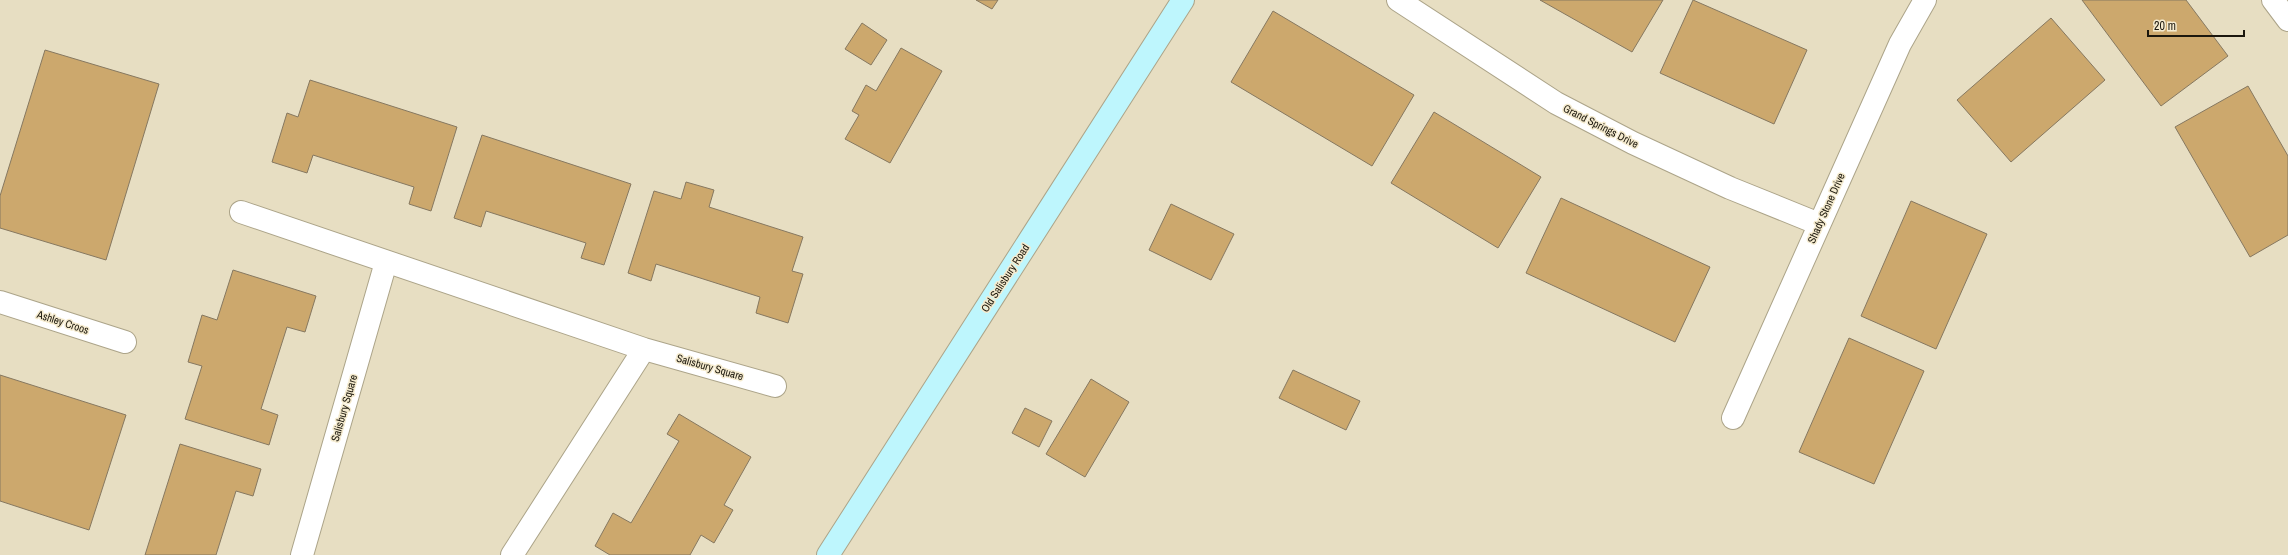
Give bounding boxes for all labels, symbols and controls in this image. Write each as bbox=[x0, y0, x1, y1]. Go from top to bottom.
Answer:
scale bar bbox=[2148, 12, 2244, 38]
text: 20 m bbox=[2154, 18, 2176, 34]
street label: Grand Springs Drive bbox=[1561, 101, 1641, 151]
street label: Shady Stone Drive bbox=[1804, 171, 1848, 245]
street label: Old Salisbury Road bbox=[978, 241, 1032, 315]
street label: Ashley Croos bbox=[34, 307, 91, 337]
street label: Salisbury Square bbox=[675, 351, 745, 383]
street label: Salisbury Square bbox=[328, 373, 360, 443]

